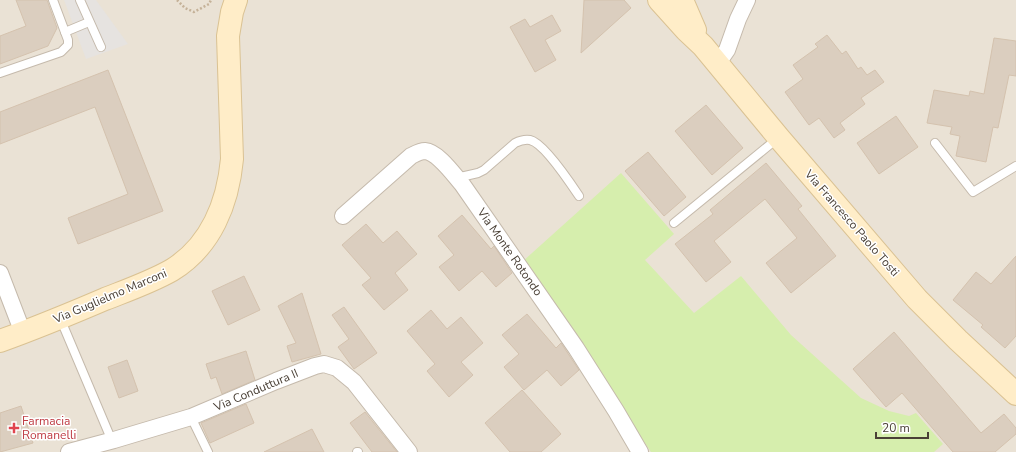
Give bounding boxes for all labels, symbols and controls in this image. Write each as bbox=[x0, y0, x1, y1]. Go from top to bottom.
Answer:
street label: Via Francesco Paolo Tosti bbox=[801, 166, 903, 280]
street label: Via Monte Rotondo bbox=[473, 204, 546, 299]
street label: Via Guglielmo Marconi bbox=[50, 265, 169, 328]
street label: Via Conduttura II bbox=[210, 365, 301, 415]
place label: Farmacia Romanelli bbox=[22, 413, 76, 443]
scale bar bbox=[876, 414, 928, 440]
text: 20 m bbox=[882, 420, 910, 436]
marker: Farmacia Romanelli bbox=[9, 423, 19, 433]

